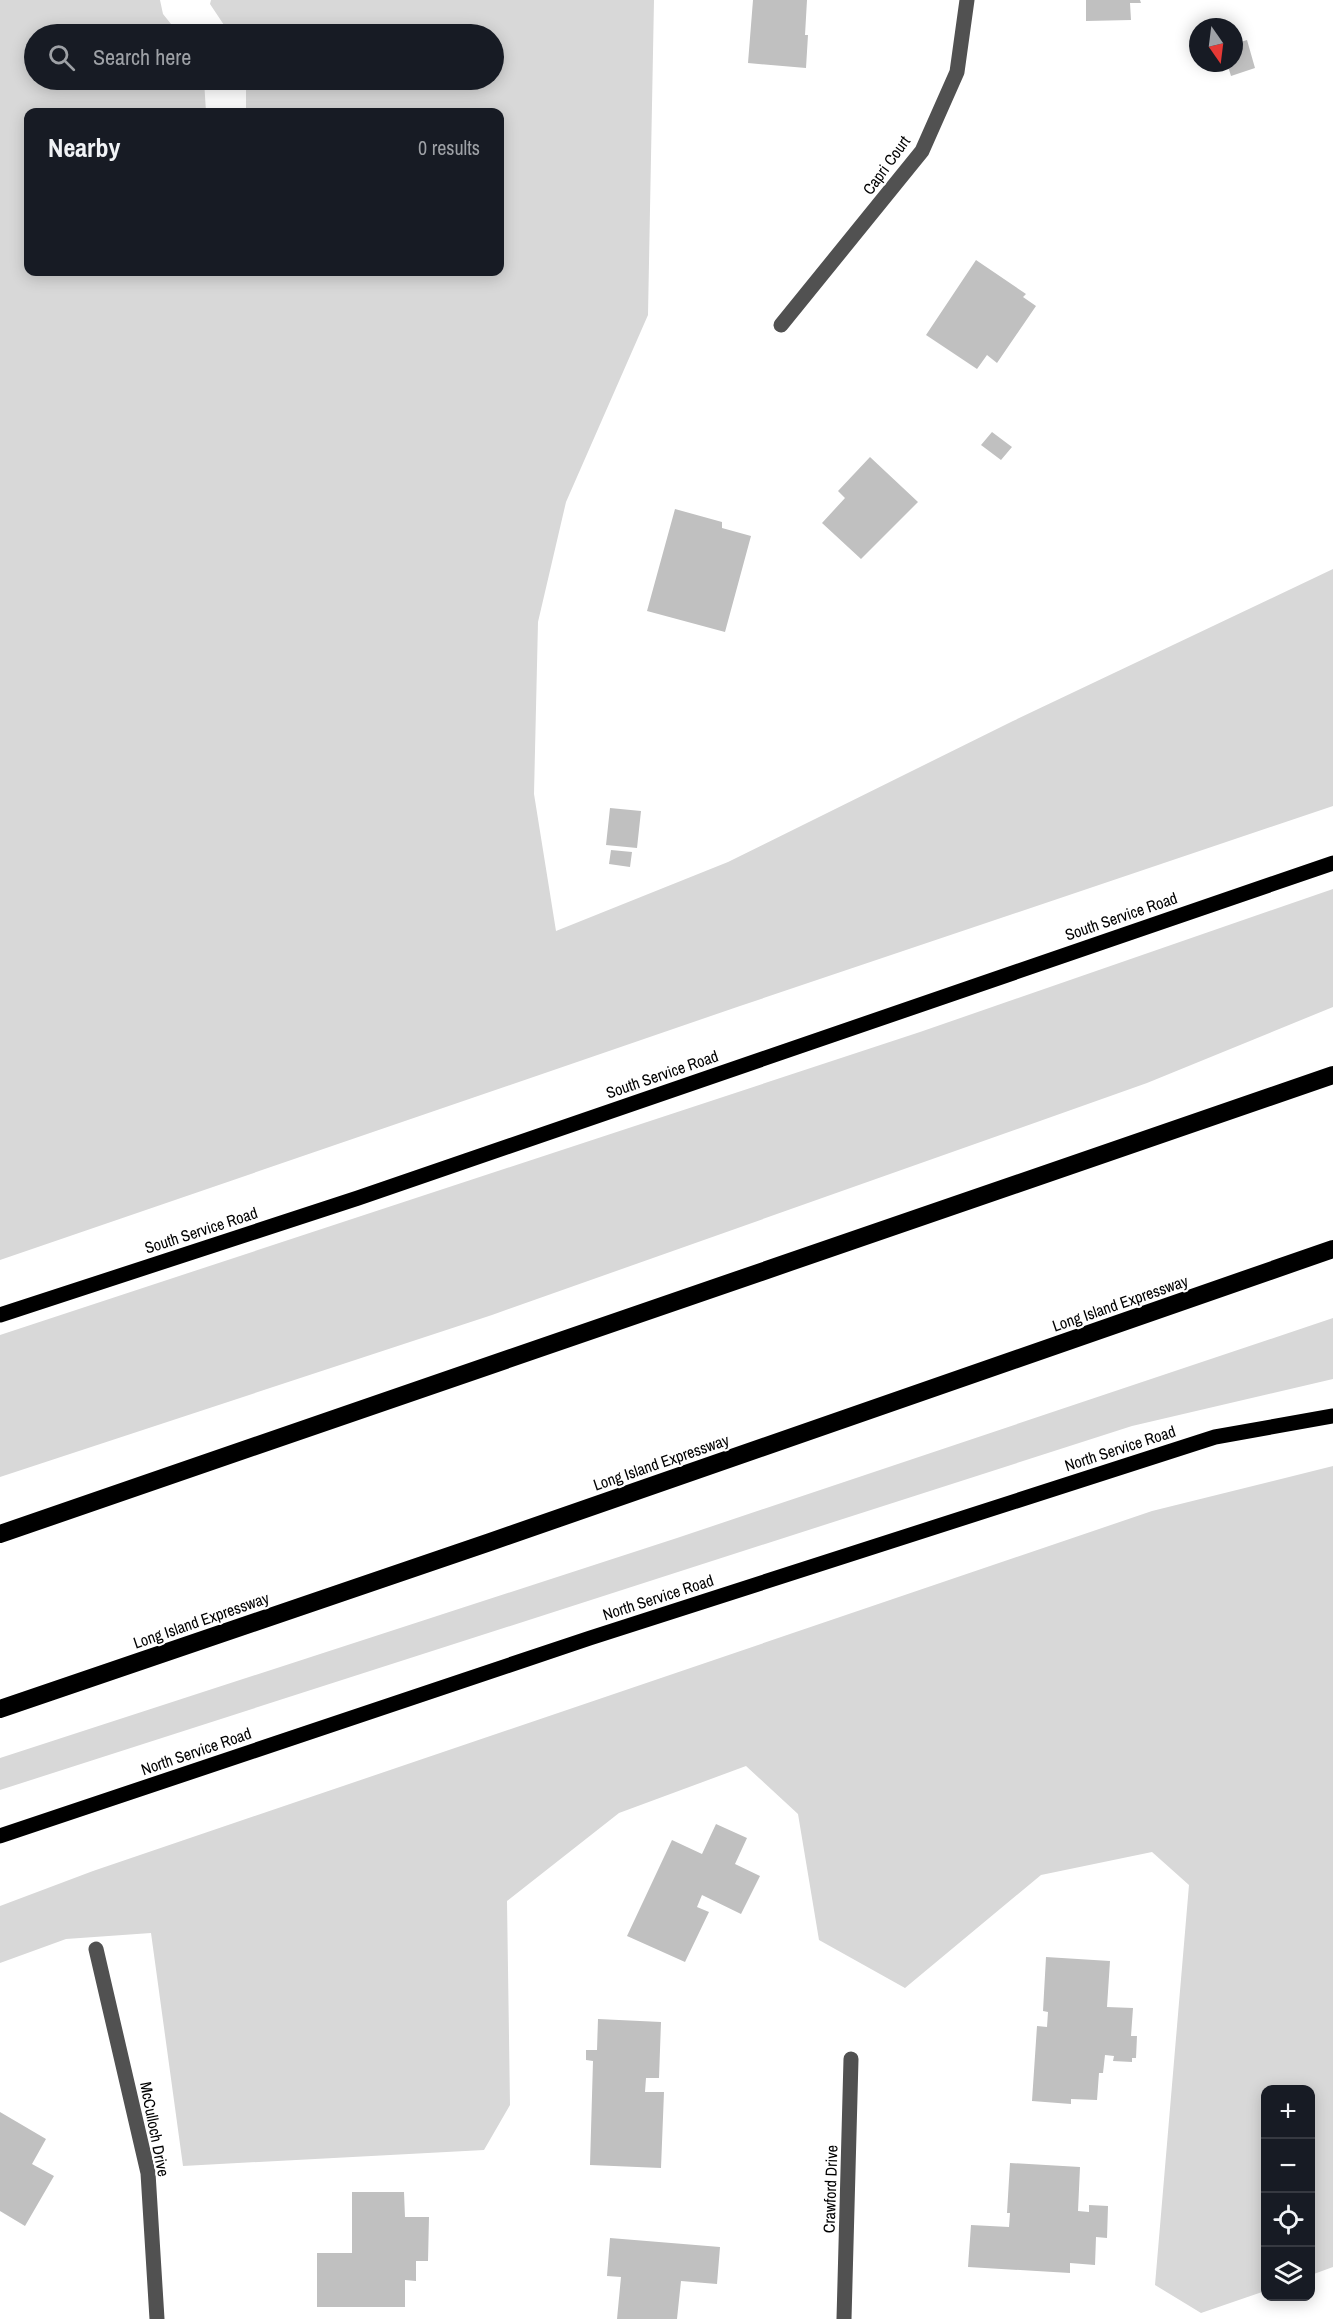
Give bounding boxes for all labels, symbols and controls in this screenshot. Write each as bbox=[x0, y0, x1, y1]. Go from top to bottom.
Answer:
north arrow bbox=[1189, 18, 1243, 72]
search box bbox=[24, 24, 504, 90]
icon: search bbox=[45, 41, 78, 74]
text: Search here bbox=[93, 42, 191, 72]
text: Nearby bbox=[48, 130, 120, 165]
street label: Capri Court bbox=[857, 131, 915, 199]
text: 0 results bbox=[418, 134, 480, 161]
street label: South Service Road bbox=[1062, 886, 1180, 946]
street label: South Service Road bbox=[603, 1044, 721, 1104]
street label: South Service Road bbox=[142, 1201, 260, 1259]
street label: Long Island Expressway bbox=[1049, 1269, 1191, 1337]
street label: North Service Road bbox=[1062, 1420, 1178, 1476]
street label: Long Island Expressway bbox=[590, 1428, 732, 1496]
street label: North Service Road bbox=[600, 1569, 716, 1625]
street label: Long Island Expressway bbox=[130, 1586, 272, 1654]
street label: North Service Road bbox=[138, 1722, 254, 1780]
street label: McCulloch Drive bbox=[135, 2080, 175, 2178]
map controls bbox=[1261, 2085, 1315, 2301]
button: + bbox=[1261, 2085, 1315, 2139]
button: − bbox=[1261, 2139, 1315, 2193]
street label: Crawford Drive bbox=[817, 2145, 843, 2233]
button: locate bbox=[1261, 2193, 1315, 2247]
button: layers bbox=[1261, 2247, 1315, 2301]

